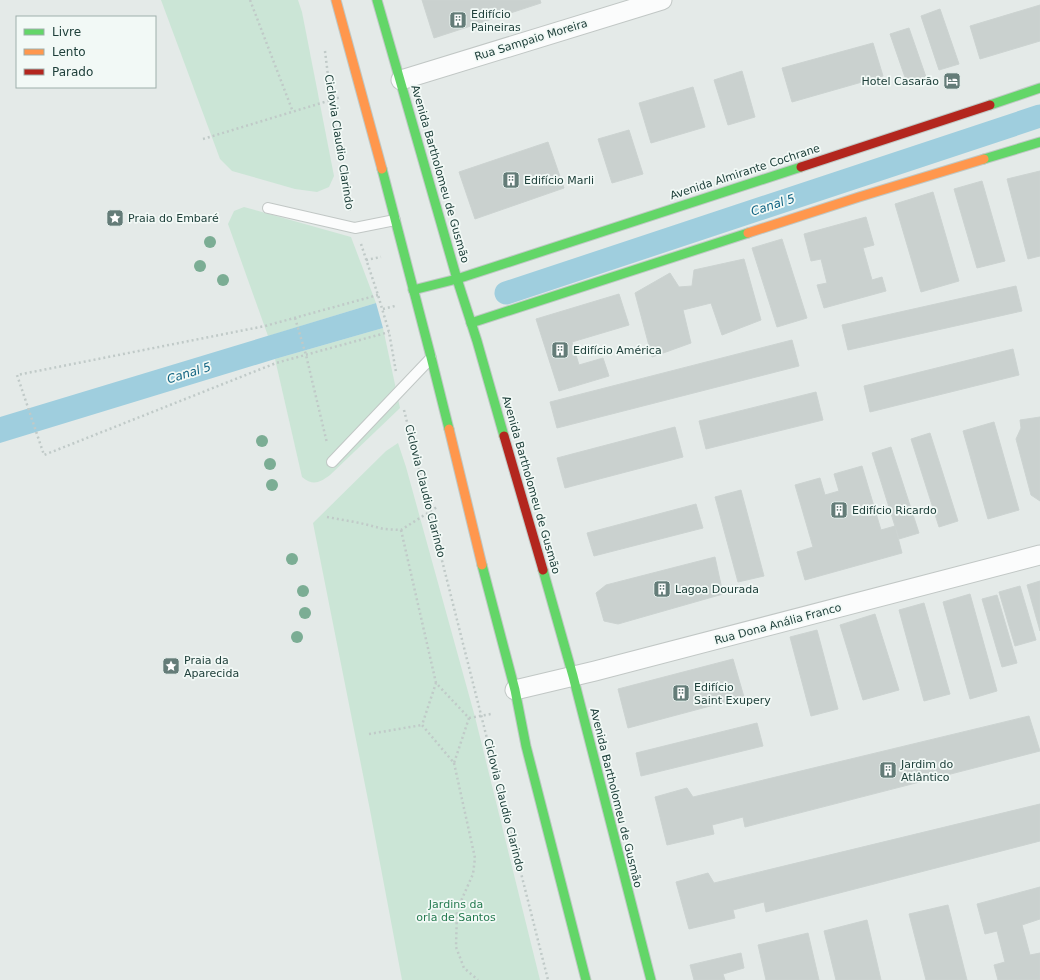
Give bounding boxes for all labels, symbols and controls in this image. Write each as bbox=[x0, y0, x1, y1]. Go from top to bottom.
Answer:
place label: Edifício Paineiras bbox=[471, 8, 521, 34]
building icon: Edifício Paineiras bbox=[448, 10, 468, 30]
legend bbox=[16, 16, 156, 88]
street label: Rua Sampaio Moreira bbox=[473, 17, 589, 63]
text: Livre bbox=[52, 25, 81, 39]
text: Lento bbox=[52, 45, 86, 59]
text: Parado bbox=[52, 65, 93, 79]
hotel icon: Hotel Casarão bbox=[942, 71, 962, 91]
street label: Ciclovia Claudio Clarindo bbox=[322, 73, 356, 211]
place label: Hotel Casarão bbox=[861, 75, 939, 88]
street label: Avenida Bartholomeu de Gusmão bbox=[408, 83, 472, 265]
street label: Avenida Almirante Cochrane bbox=[668, 141, 822, 202]
building icon: Edifício Marli bbox=[501, 170, 521, 190]
place label: Edifício Marli bbox=[524, 174, 594, 187]
water label: Canal 5 bbox=[749, 191, 797, 219]
place icon: Praia do Embaré bbox=[105, 208, 125, 228]
place label: Praia do Embaré bbox=[128, 212, 219, 225]
building icon: Edifício América bbox=[550, 340, 570, 360]
place label: Edifício América bbox=[573, 344, 662, 357]
water label: Canal 5 bbox=[165, 360, 213, 386]
street label: Avenida Bartholomeu de Gusmão bbox=[499, 394, 563, 576]
street label: Ciclovia Claudio Clarindo bbox=[402, 423, 448, 559]
building icon: Edifício Ricardo bbox=[829, 500, 849, 520]
place label: Edifício Ricardo bbox=[852, 504, 937, 517]
building icon: Lagoa Dourada bbox=[652, 579, 672, 599]
place label: Lagoa Dourada bbox=[675, 583, 759, 596]
street label: Rua Dona Anália Franco bbox=[713, 601, 843, 647]
place label: Praia da Aparecida bbox=[184, 654, 239, 680]
place icon: Praia da Aparecida bbox=[161, 656, 181, 676]
place label: Edifício Saint Exupery bbox=[694, 681, 771, 707]
building icon: Edifício Saint Exupery bbox=[671, 683, 691, 703]
street label: Avenida Bartholomeu de Gusmão bbox=[587, 707, 645, 889]
street label: Ciclovia Claudio Clarindo bbox=[481, 737, 527, 873]
place label: Jardim do Atlântico bbox=[900, 758, 954, 784]
building icon: Jardim do Atlântico bbox=[878, 760, 898, 780]
park label: Jardins da orla de Santos bbox=[416, 898, 496, 924]

